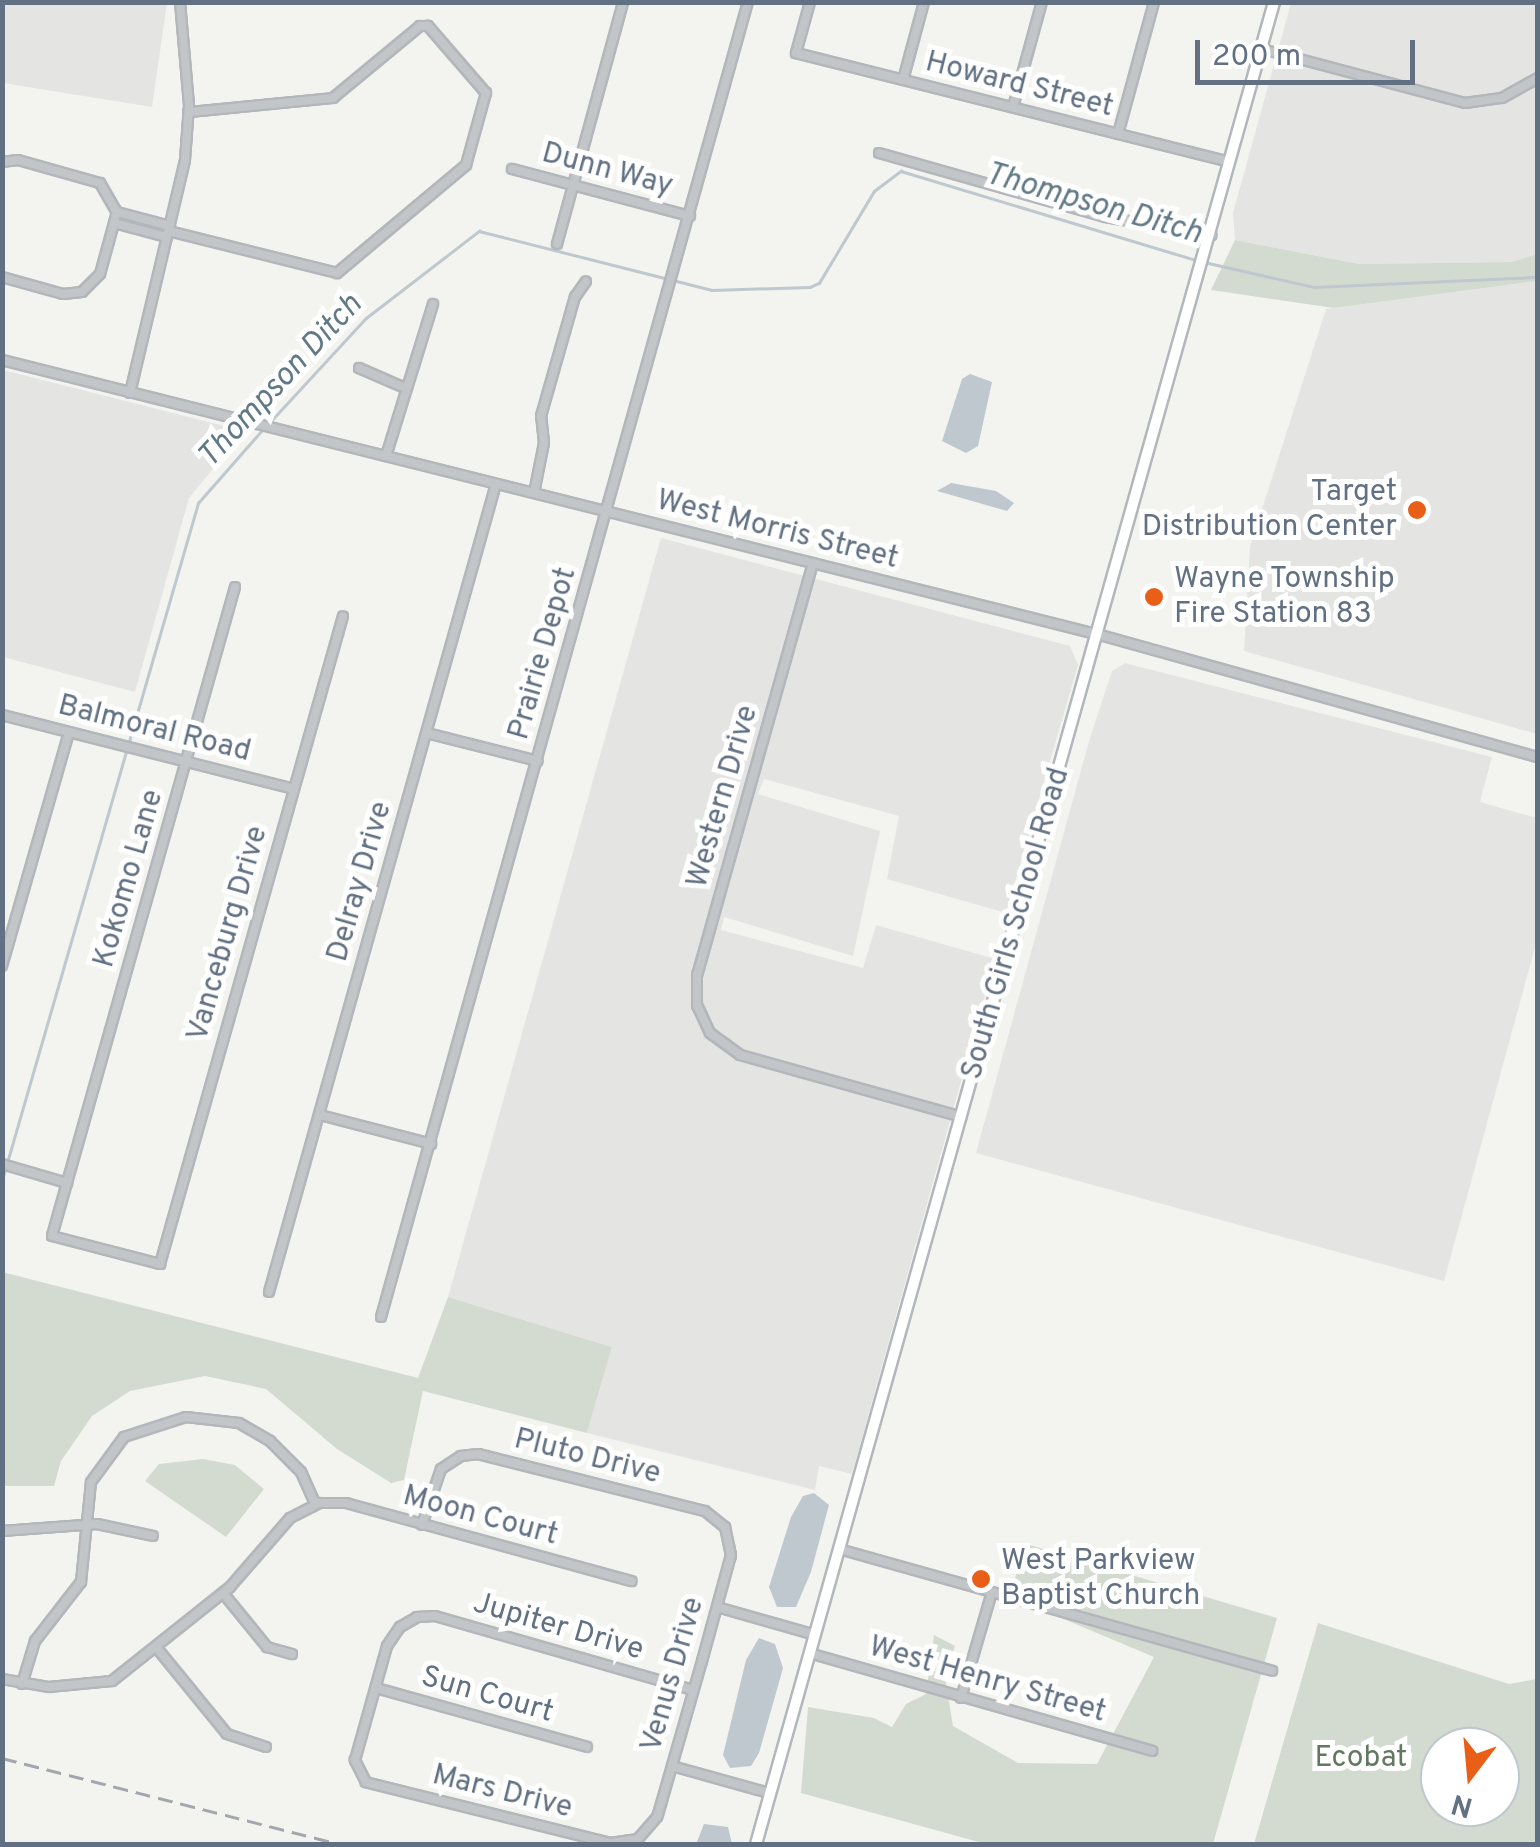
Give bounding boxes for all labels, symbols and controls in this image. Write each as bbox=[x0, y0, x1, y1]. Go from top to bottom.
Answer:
scale bar bbox=[1200, 20, 1420, 82]
text: 200 m bbox=[1212, 39, 1301, 76]
street label: Howard Street bbox=[921, 45, 1117, 127]
street label: Dunn Way bbox=[537, 136, 677, 206]
water label: Thompson Ditch bbox=[980, 156, 1206, 254]
water label: Thompson Ditch bbox=[191, 287, 371, 477]
place label: Target Distribution Center bbox=[1142, 475, 1397, 546]
street label: West Morris Street bbox=[652, 484, 902, 578]
marker: Target Distribution Center bbox=[1406, 499, 1428, 521]
place label: Wayne Township Fire Station 83 bbox=[1174, 562, 1396, 632]
street label: Prairie Depot bbox=[502, 564, 586, 744]
marker: Wayne Township Fire Station 83 bbox=[1143, 586, 1165, 608]
street label: Balmoral Road bbox=[54, 689, 254, 771]
street label: Western Drive bbox=[681, 702, 767, 892]
street label: South Girls School Road bbox=[955, 764, 1079, 1084]
street label: Kokomo Lane bbox=[87, 786, 173, 972]
street label: Delray Drive bbox=[321, 798, 401, 966]
street label: Vanceburg Drive bbox=[181, 822, 277, 1046]
street label: Pluto Drive bbox=[510, 1422, 664, 1494]
street label: Moon Court bbox=[399, 1479, 561, 1555]
place label: West Parkview Baptist Church bbox=[1001, 1544, 1200, 1614]
marker: West Parkview Baptist Church bbox=[970, 1568, 992, 1590]
street label: Jupiter Drive bbox=[469, 1587, 647, 1669]
street label: Venus Drive bbox=[635, 1594, 713, 1756]
street label: West Henry Street bbox=[864, 1630, 1110, 1732]
street label: Sun Court bbox=[417, 1660, 557, 1732]
north arrow bbox=[1420, 1727, 1520, 1827]
park label: Ecobat bbox=[1315, 1741, 1407, 1777]
street label: Mars Drive bbox=[428, 1758, 576, 1828]
text: N bbox=[1448, 1784, 1477, 1824]

